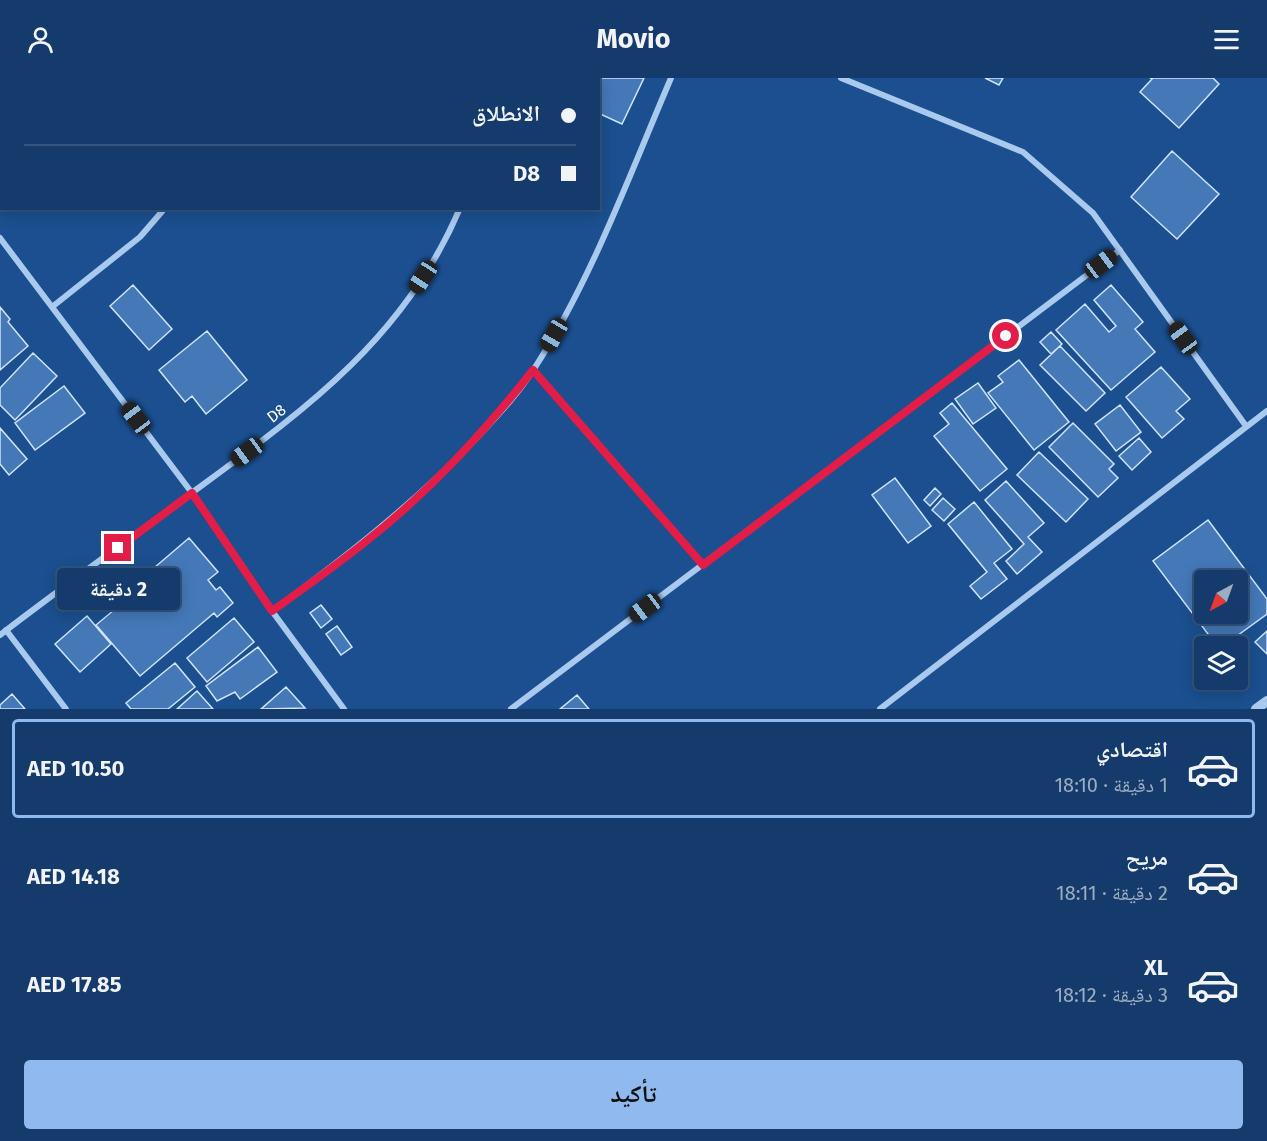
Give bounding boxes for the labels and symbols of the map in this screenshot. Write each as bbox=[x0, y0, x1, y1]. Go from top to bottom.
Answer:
car bbox=[1081, 246, 1121, 282]
car bbox=[406, 257, 440, 297]
car bbox=[537, 315, 571, 355]
car bbox=[1165, 318, 1201, 358]
route start bbox=[992, 322, 1019, 349]
car bbox=[118, 398, 154, 438]
street label: D8 bbox=[263, 400, 290, 427]
car bbox=[227, 434, 267, 470]
route end bbox=[104, 534, 131, 561]
callout: 2 دقيقة bbox=[57, 569, 180, 611]
north arrow bbox=[1194, 570, 1248, 624]
car bbox=[625, 590, 665, 626]

